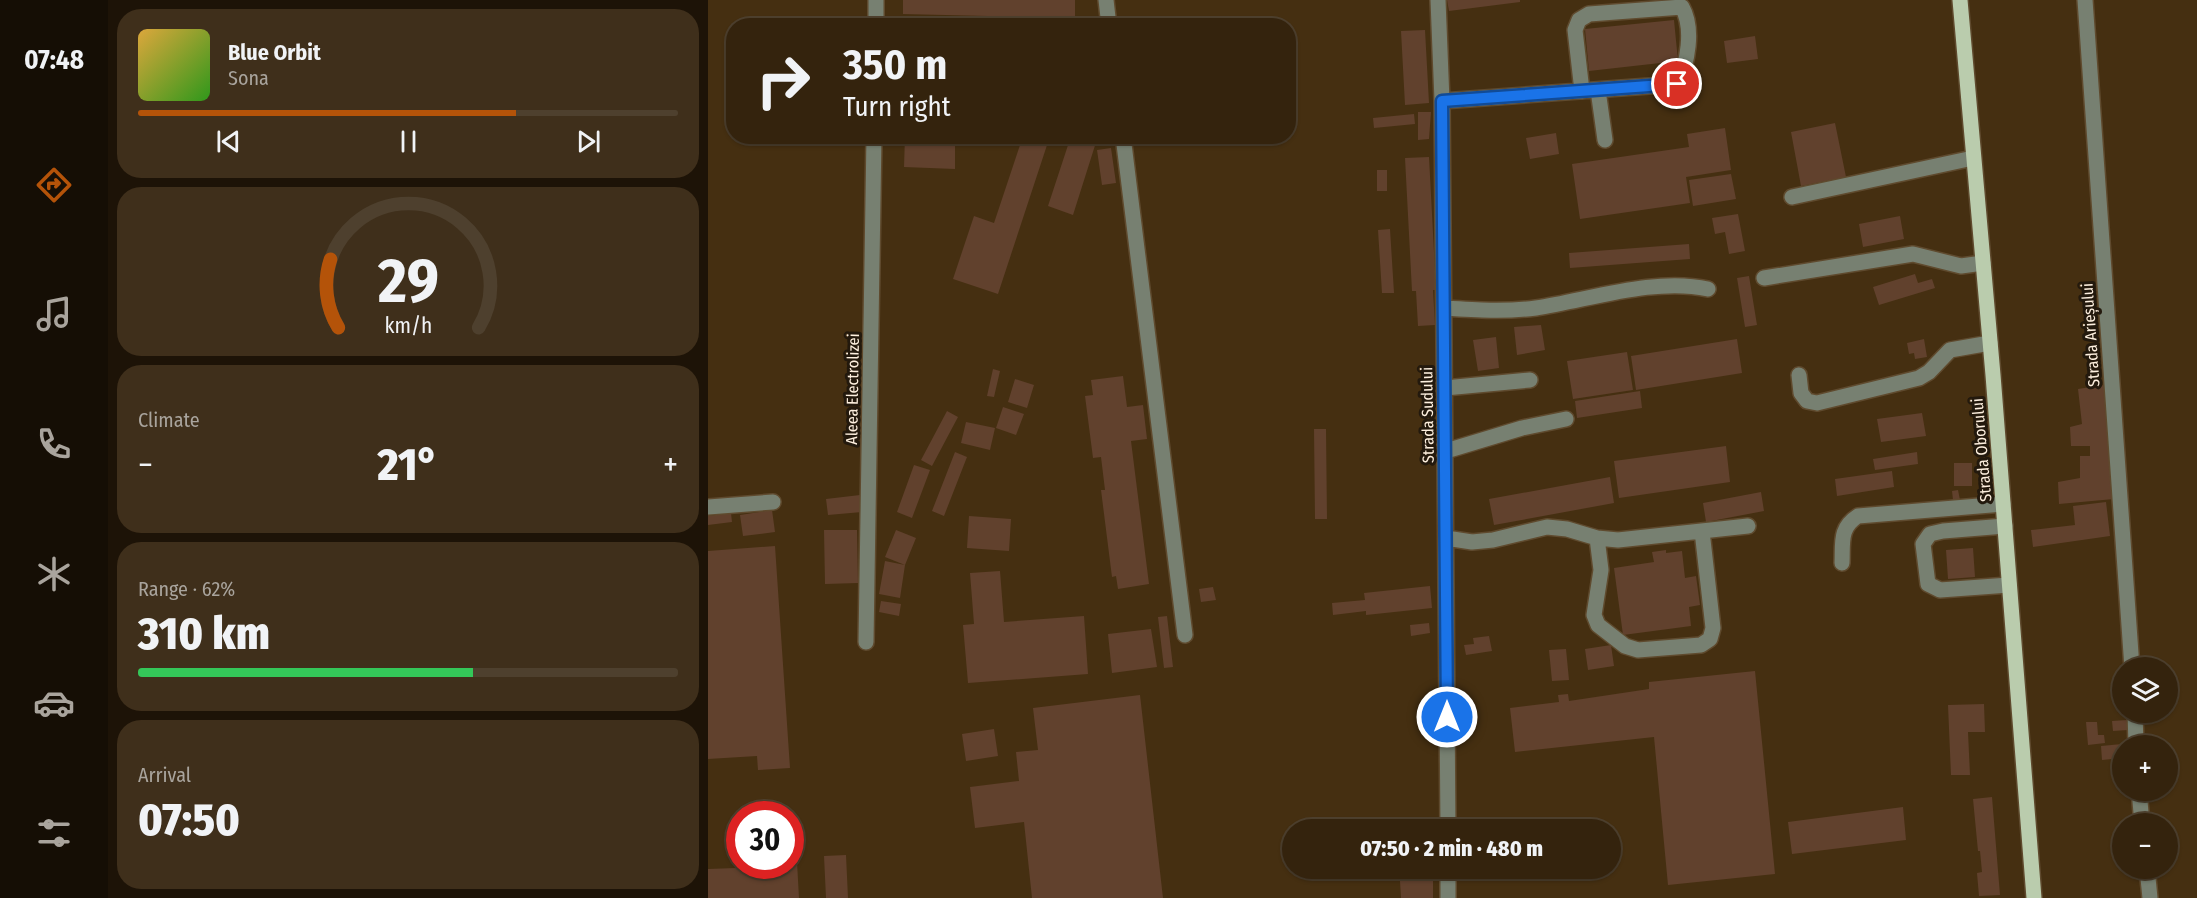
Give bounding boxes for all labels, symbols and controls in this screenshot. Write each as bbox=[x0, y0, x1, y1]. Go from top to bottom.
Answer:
text: Blue Orbit bbox=[228, 39, 321, 66]
text: 350 m bbox=[843, 40, 947, 90]
icon: right bbox=[744, 42, 822, 120]
text: 07:48 bbox=[24, 44, 84, 76]
pin bbox=[1651, 58, 1702, 109]
text: Sona bbox=[228, 66, 269, 90]
icon: arrive bbox=[1660, 67, 1693, 100]
text: Turn right bbox=[843, 91, 951, 123]
icon: previous bbox=[212, 125, 245, 158]
icon: pause bbox=[392, 125, 425, 158]
icon: next bbox=[572, 125, 605, 158]
icon: directions bbox=[33, 164, 75, 206]
text: 29 bbox=[377, 244, 438, 319]
street label: Strada Arieșului bbox=[2077, 282, 2105, 388]
icon: music bbox=[33, 293, 75, 335]
text: km/h bbox=[384, 314, 432, 340]
street label: Aleea Electrolizei bbox=[842, 333, 863, 445]
street label: Strada Sudului bbox=[1417, 367, 1438, 463]
street label: Strada Oborului bbox=[1968, 397, 1995, 503]
text: Climate bbox=[138, 408, 200, 432]
icon: phone bbox=[33, 423, 75, 465]
text: 21° bbox=[377, 438, 438, 492]
text: − bbox=[138, 445, 153, 485]
text: + bbox=[663, 445, 678, 485]
icon: climate bbox=[33, 553, 75, 595]
text: Range · 62% bbox=[138, 577, 235, 601]
text: 310 km bbox=[138, 607, 270, 661]
map controls bbox=[2112, 657, 2178, 879]
button: layers bbox=[2112, 657, 2178, 723]
icon: car bbox=[33, 682, 75, 724]
position arrow bbox=[1415, 685, 1479, 749]
button: + bbox=[2112, 735, 2178, 801]
text: Arrival bbox=[138, 763, 191, 787]
text: 07:50 bbox=[138, 793, 240, 847]
speed limit sign: 30 bbox=[726, 801, 804, 879]
icon: filters bbox=[33, 812, 75, 854]
button: − bbox=[2112, 813, 2178, 879]
text: 07:50 · 2 min · 480 m bbox=[1360, 835, 1543, 862]

